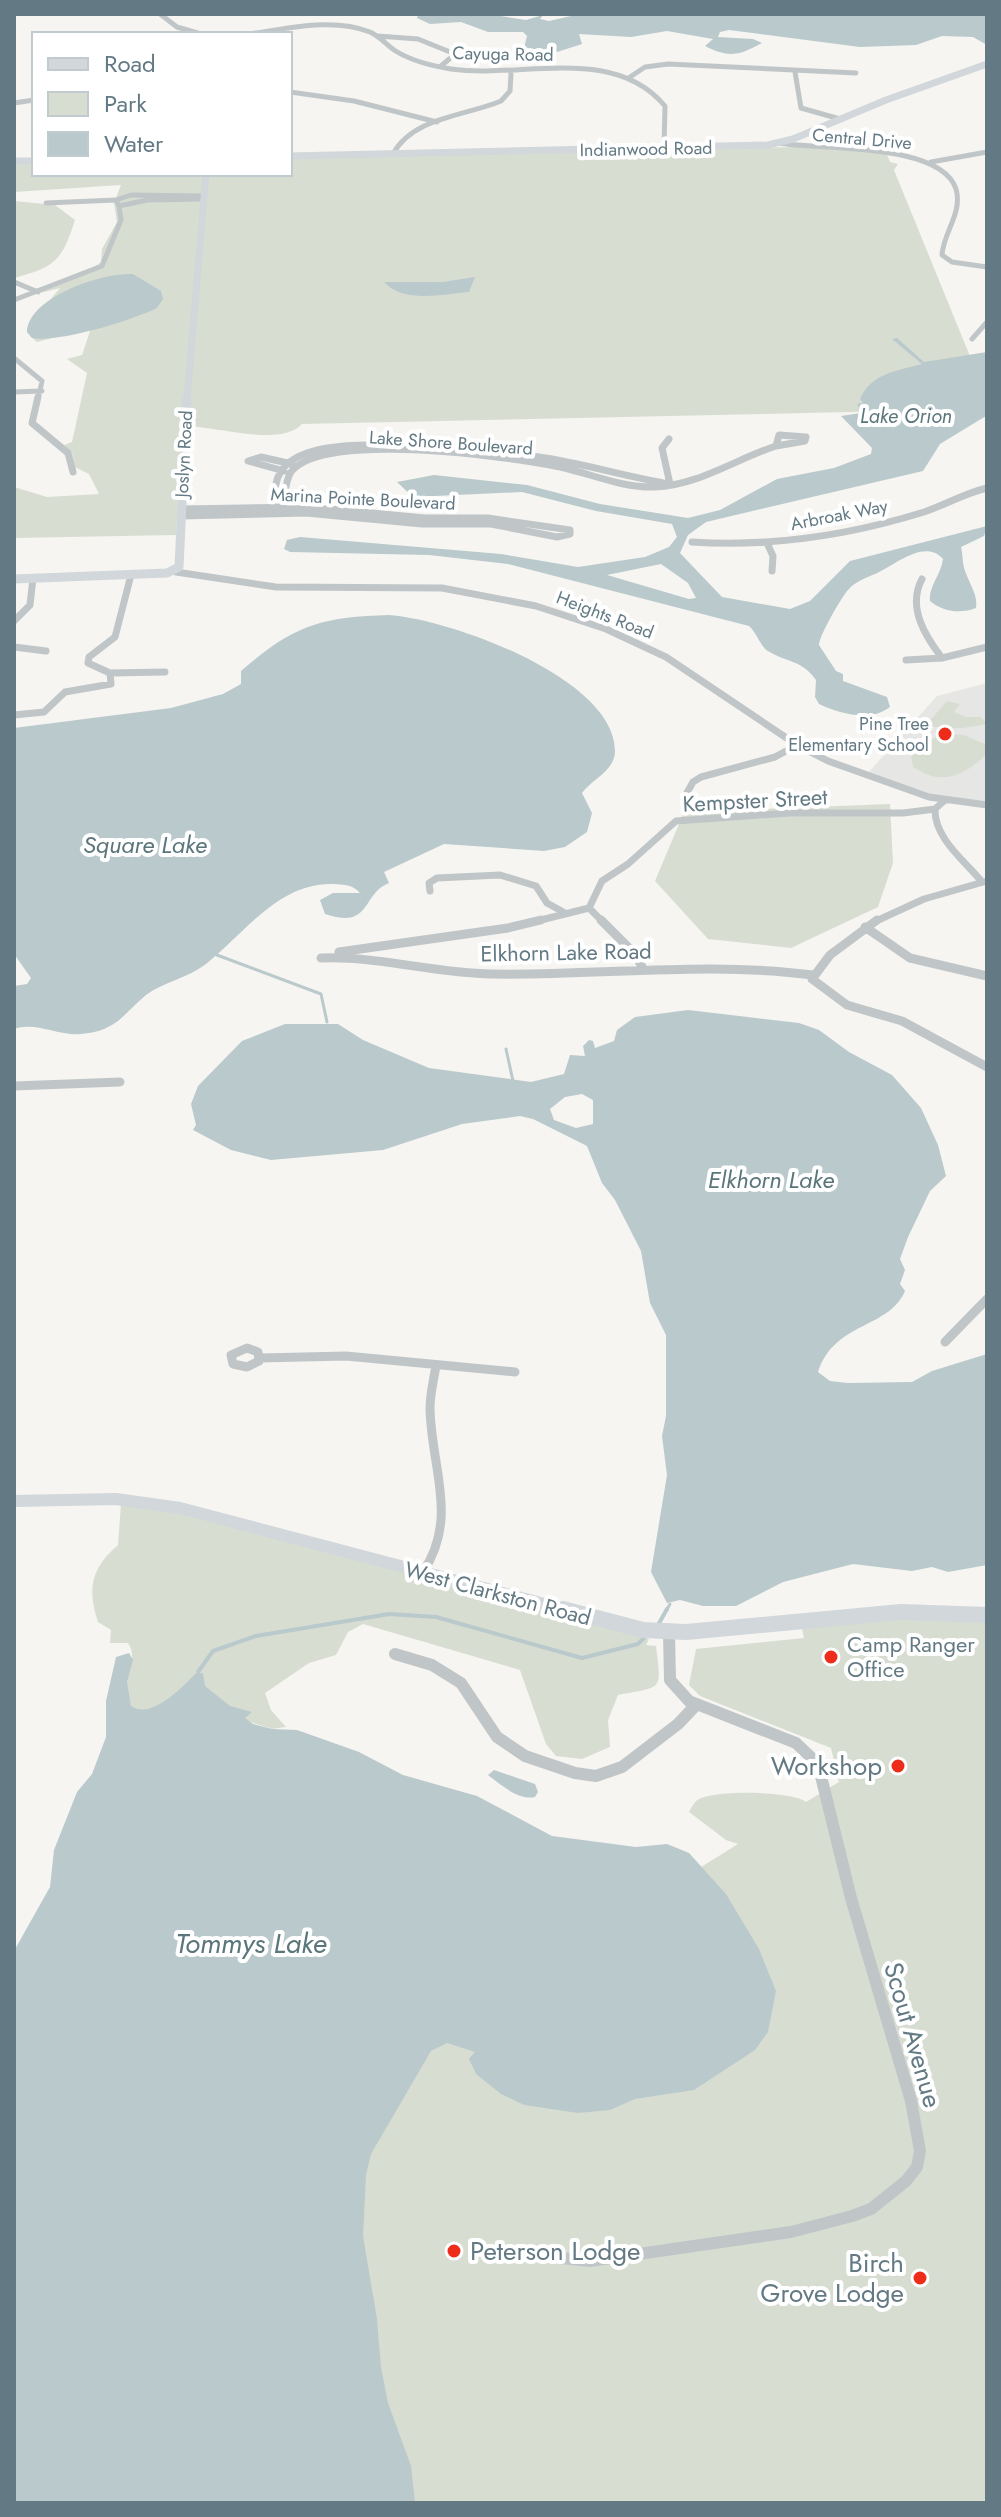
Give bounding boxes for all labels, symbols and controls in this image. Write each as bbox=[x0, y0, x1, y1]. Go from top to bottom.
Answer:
legend bbox=[32, 32, 292, 176]
street label: Cayuga Road bbox=[452, 40, 554, 68]
text: Road bbox=[104, 46, 156, 81]
text: Park bbox=[104, 86, 147, 121]
street label: Central Drive bbox=[811, 122, 913, 156]
text: Water bbox=[104, 126, 164, 161]
street label: Indianwood Road bbox=[579, 135, 713, 163]
water label: Lake Orion bbox=[860, 402, 952, 431]
street label: Joslyn Road bbox=[169, 410, 199, 500]
street label: Lake Shore Boulevard bbox=[368, 424, 534, 462]
street label: Marina Pointe Boulevard bbox=[270, 481, 456, 517]
street label: Arbroak Way bbox=[788, 493, 890, 537]
street label: Heights Road bbox=[553, 585, 657, 645]
place label: Pine Tree Elementary School bbox=[788, 711, 929, 758]
marker: Pine Tree Elementary School bbox=[936, 725, 954, 743]
street label: Kempster Street bbox=[682, 780, 829, 820]
water label: Square Lake bbox=[83, 827, 207, 862]
street label: Elkhorn Lake Road bbox=[480, 935, 652, 969]
water label: Elkhorn Lake bbox=[708, 1162, 834, 1197]
street label: West Clarkston Road bbox=[401, 1553, 595, 1633]
place label: Camp Ranger Office bbox=[847, 1628, 975, 1685]
marker: Camp Ranger Office bbox=[822, 1648, 840, 1666]
place label: Workshop bbox=[771, 1747, 882, 1785]
marker: Workshop bbox=[889, 1757, 907, 1775]
water label: Tommys Lake bbox=[175, 1923, 327, 1964]
street label: Scout Avenue bbox=[874, 1958, 952, 2112]
place label: Peterson Lodge bbox=[470, 2232, 640, 2270]
marker: Peterson Lodge bbox=[445, 2242, 463, 2260]
place label: Birch Grove Lodge bbox=[760, 2244, 904, 2312]
marker: Birch Grove Lodge bbox=[911, 2269, 929, 2287]

